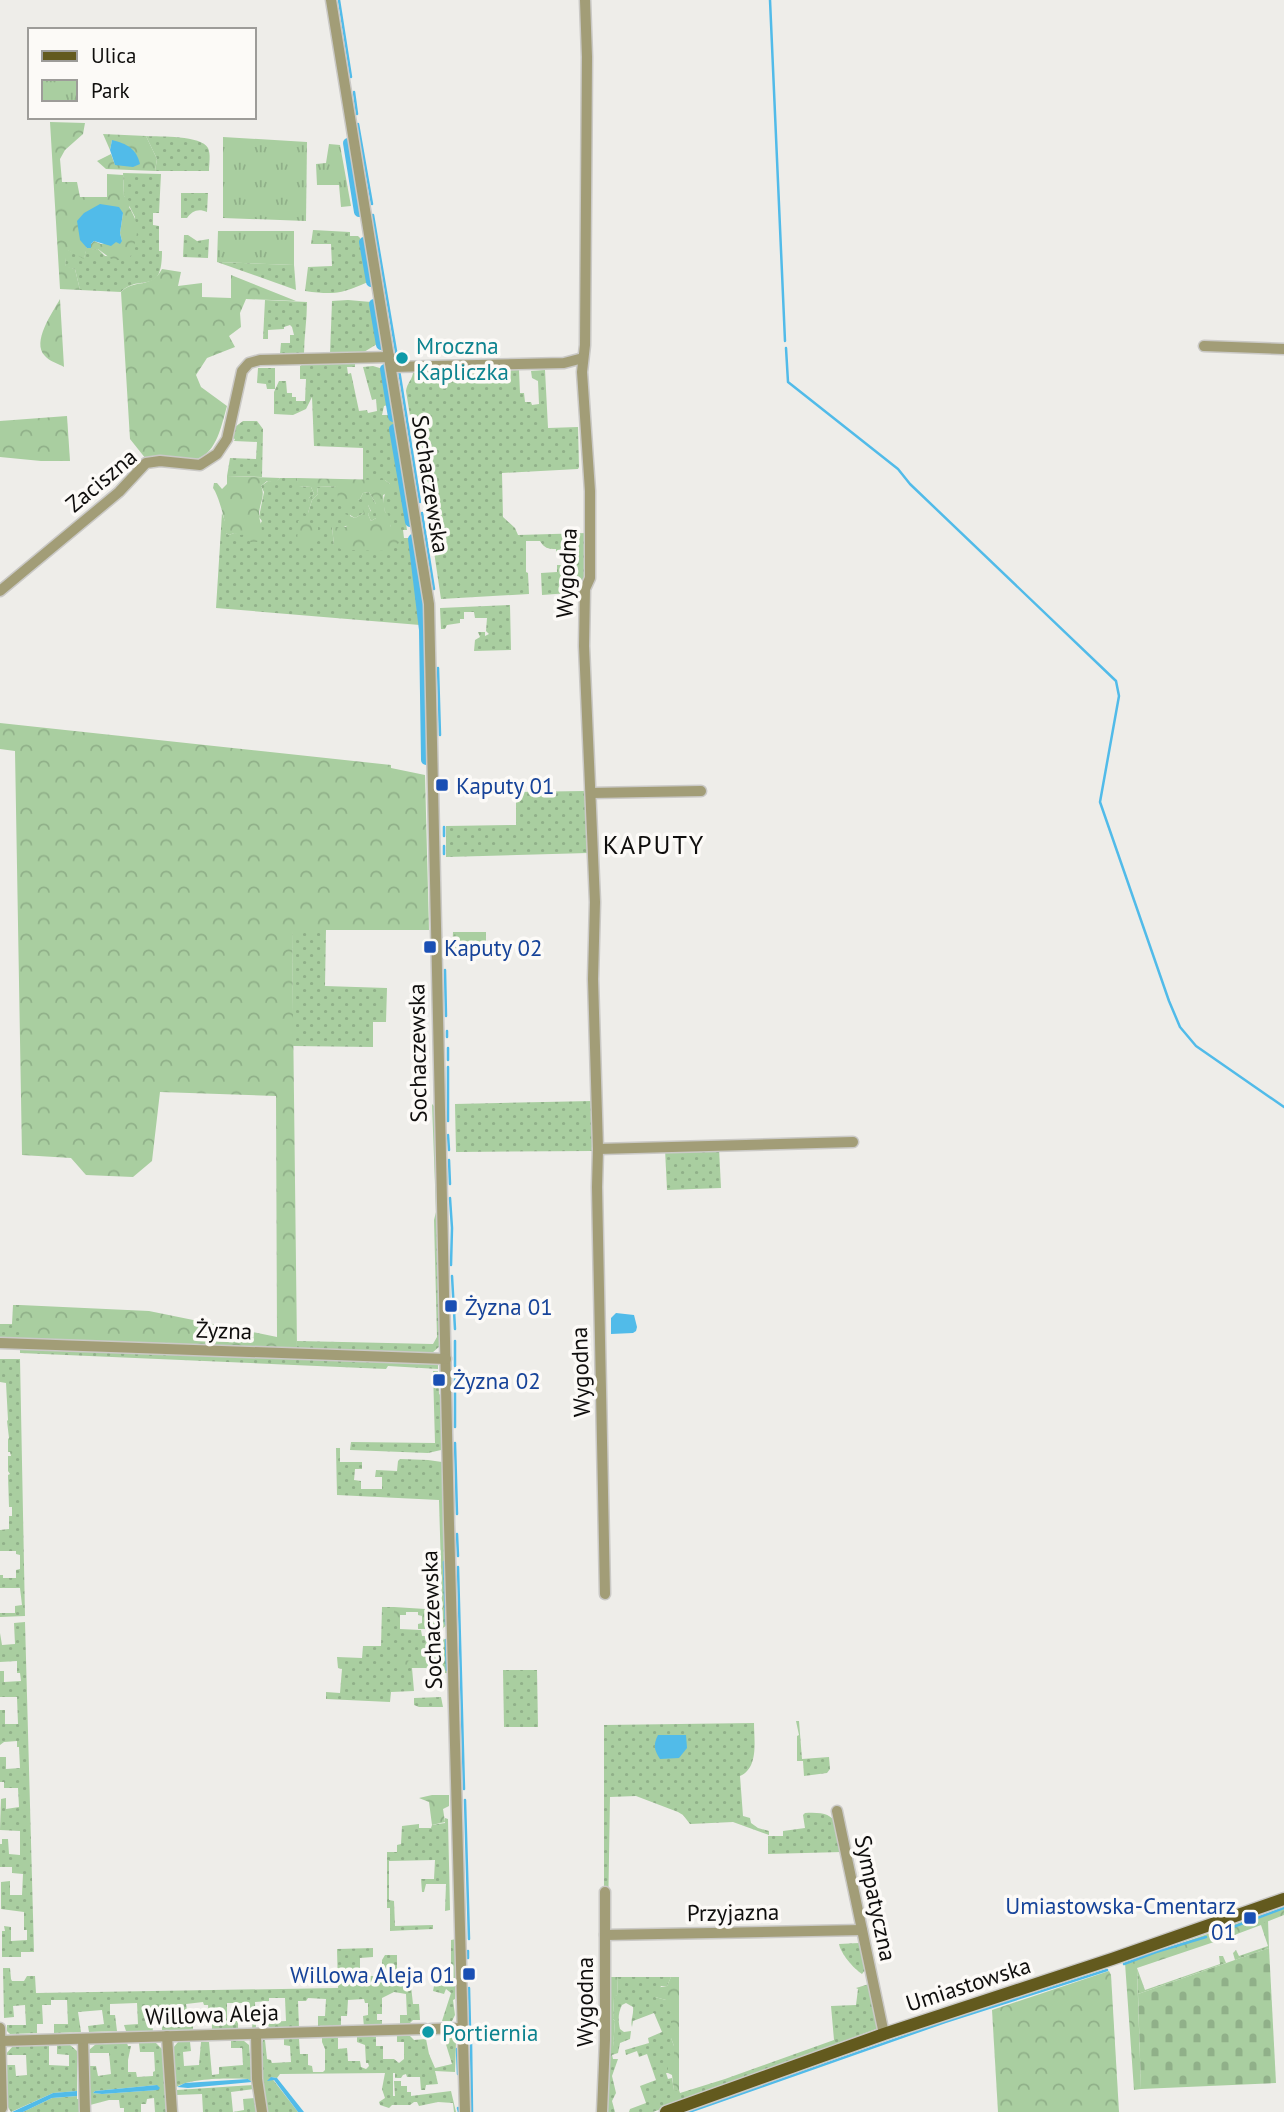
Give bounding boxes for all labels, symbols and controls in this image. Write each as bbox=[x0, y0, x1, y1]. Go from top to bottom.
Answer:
legend bbox=[28, 28, 256, 119]
text: Ulica bbox=[91, 42, 136, 69]
text: Park bbox=[91, 77, 130, 104]
place label: Mroczna Kapliczka bbox=[416, 331, 509, 386]
marker: Mroczna Kapliczka bbox=[394, 350, 410, 366]
street label: Sochaczewska bbox=[406, 413, 456, 555]
street label: Zaciszna bbox=[60, 442, 142, 518]
street label: Wygodna bbox=[549, 527, 583, 619]
place label: Kaputy 01 bbox=[456, 771, 555, 800]
marker: Kaputy 01 bbox=[434, 777, 450, 793]
district label: KAPUTY bbox=[603, 828, 705, 861]
place label: Kaputy 02 bbox=[444, 933, 543, 962]
marker: Kaputy 02 bbox=[422, 939, 438, 955]
street label: Sochaczewska bbox=[401, 983, 433, 1123]
place label: Żyzna 01 bbox=[465, 1292, 553, 1321]
marker: Żyzna 01 bbox=[443, 1298, 459, 1314]
street label: Żyzna bbox=[195, 1315, 253, 1345]
street label: Wygodna bbox=[564, 1326, 596, 1418]
place label: Żyzna 02 bbox=[453, 1366, 541, 1395]
marker: Żyzna 02 bbox=[431, 1372, 447, 1388]
street label: Sochaczewska bbox=[414, 1550, 448, 1690]
street label: Sympatyczna bbox=[849, 1832, 903, 1964]
place label: Umiastowska-Cmentarz 01 bbox=[1005, 1891, 1236, 1946]
street label: Przyjazna bbox=[687, 1897, 779, 1927]
marker: Umiastowska-Cmentarz 01 bbox=[1242, 1910, 1258, 1926]
street label: Umiastowska bbox=[902, 1950, 1034, 2018]
street label: Wygodna bbox=[570, 1957, 599, 2047]
place label: Willowa Aleja 01 bbox=[290, 1960, 455, 1989]
marker: Willowa Aleja 01 bbox=[461, 1966, 477, 1982]
street label: Willowa Aleja bbox=[145, 1997, 279, 2031]
place label: Portiernia bbox=[442, 2018, 539, 2047]
marker: Portiernia bbox=[420, 2024, 436, 2040]

